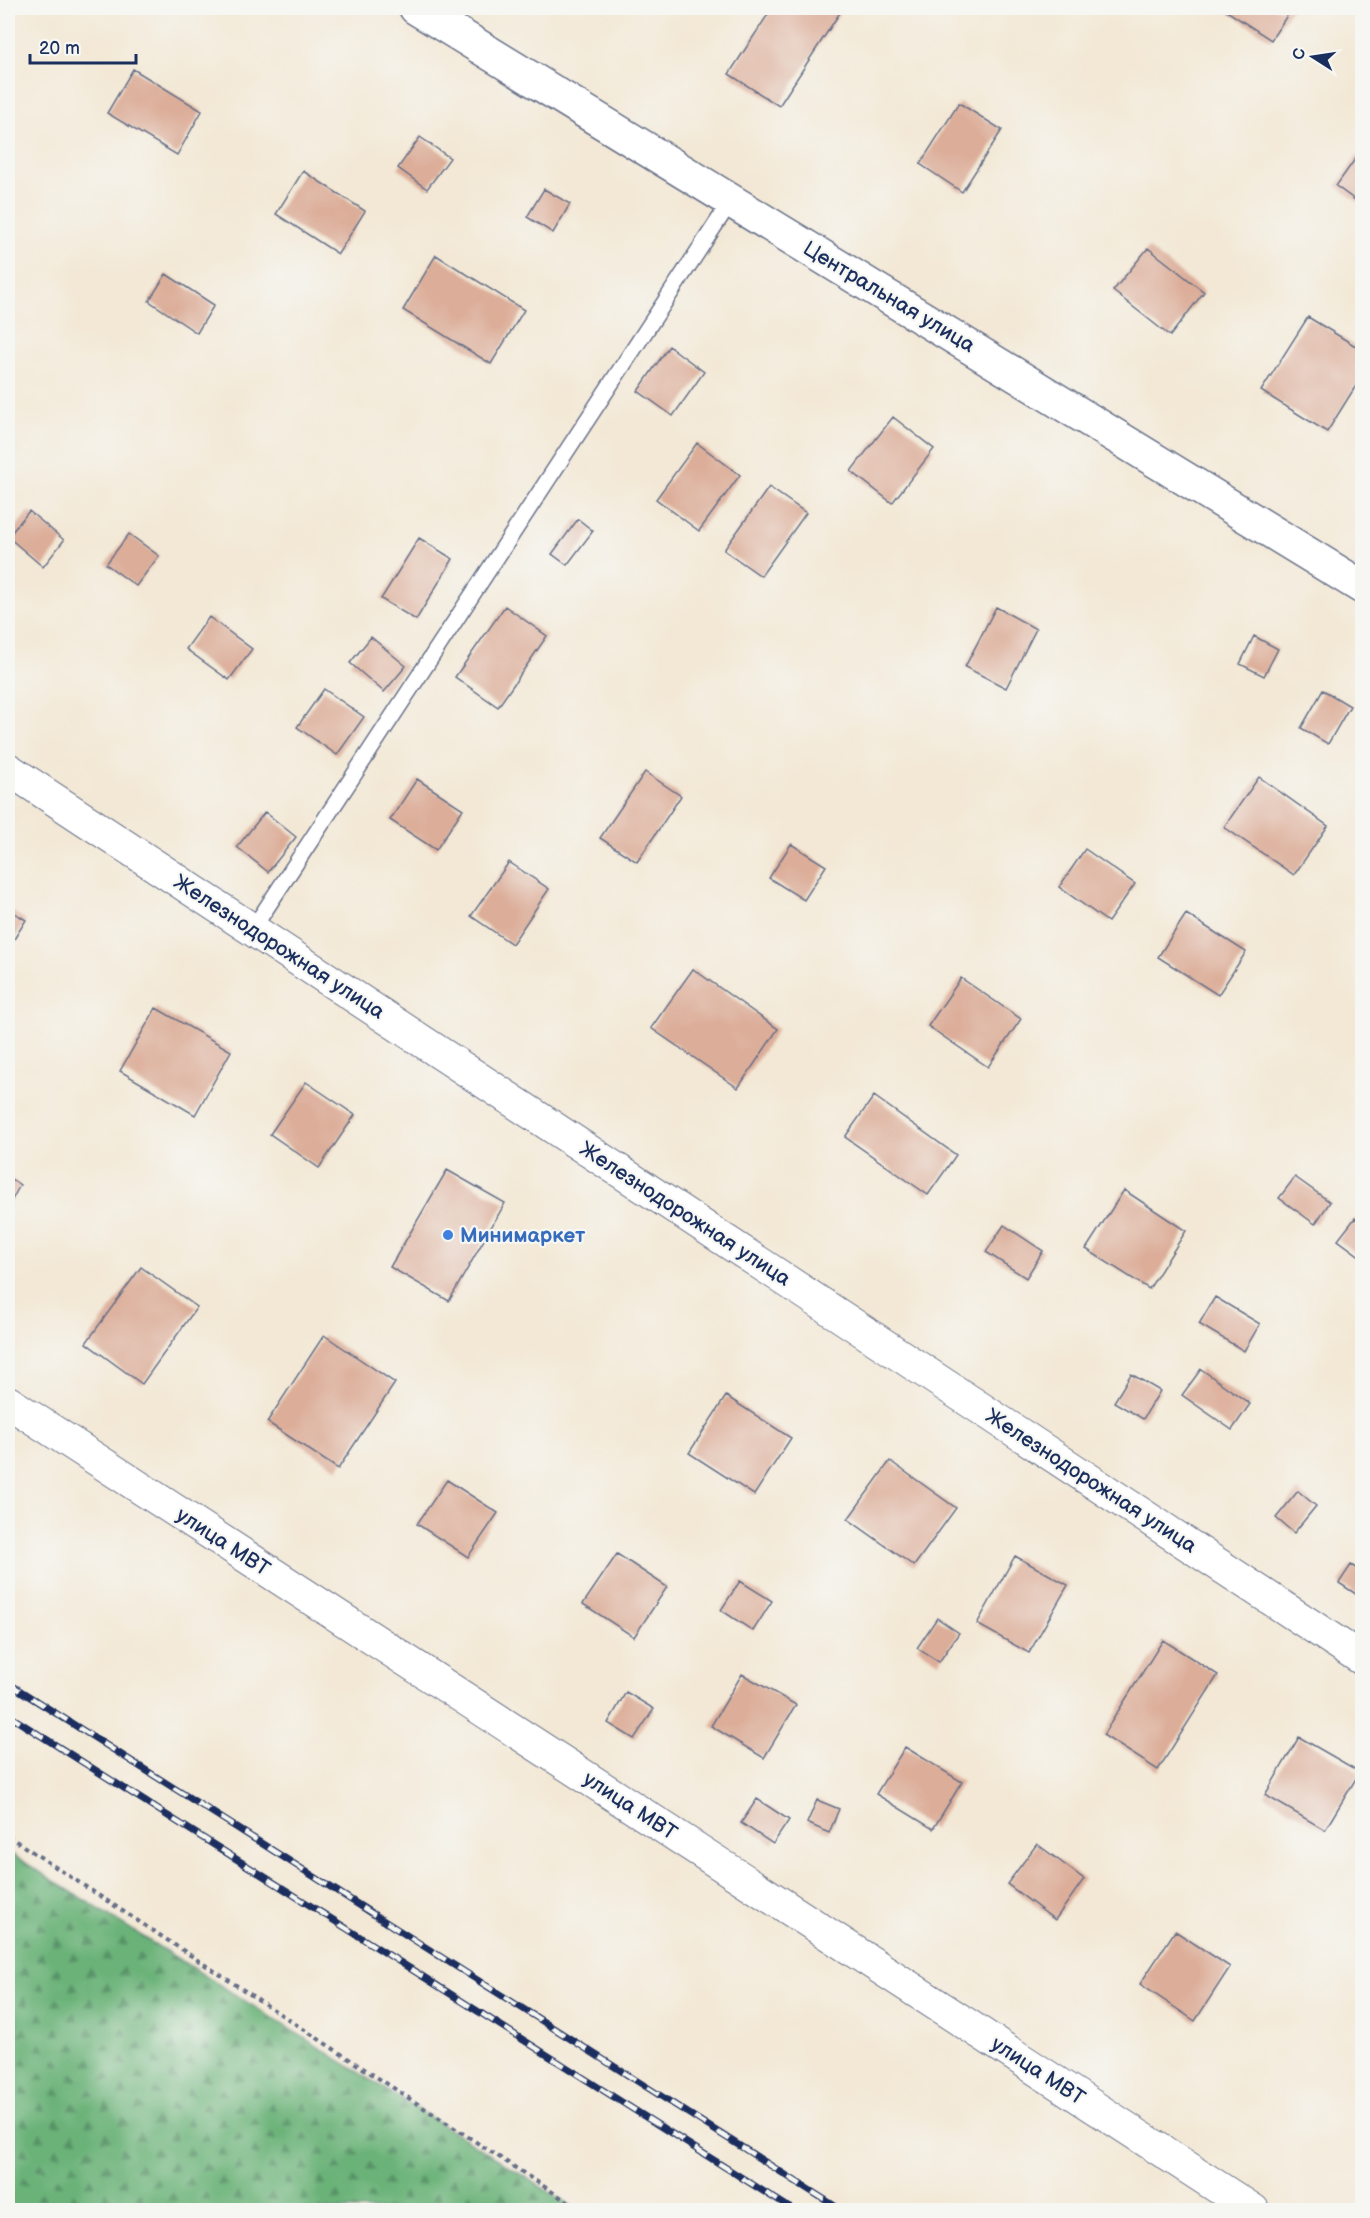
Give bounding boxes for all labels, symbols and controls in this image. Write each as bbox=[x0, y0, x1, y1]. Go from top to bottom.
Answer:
scale bar bbox=[30, 27, 136, 65]
north arrow bbox=[1283, 27, 1343, 87]
text: 20 m bbox=[39, 38, 80, 59]
text: С bbox=[1289, 47, 1310, 62]
street label: Центральная улица bbox=[799, 236, 980, 358]
street label: Железнодорожная улица bbox=[169, 869, 390, 1025]
street label: Железнодорожная улица bbox=[575, 1136, 796, 1292]
place label: Минимаркет bbox=[460, 1223, 585, 1248]
marker: Минимаркет bbox=[441, 1228, 455, 1242]
street label: Железнодорожная улица bbox=[981, 1403, 1202, 1559]
street label: улица МВТ bbox=[171, 1502, 275, 1582]
street label: улица МВТ bbox=[578, 1766, 682, 1846]
street label: улица МВТ bbox=[986, 2031, 1090, 2111]

